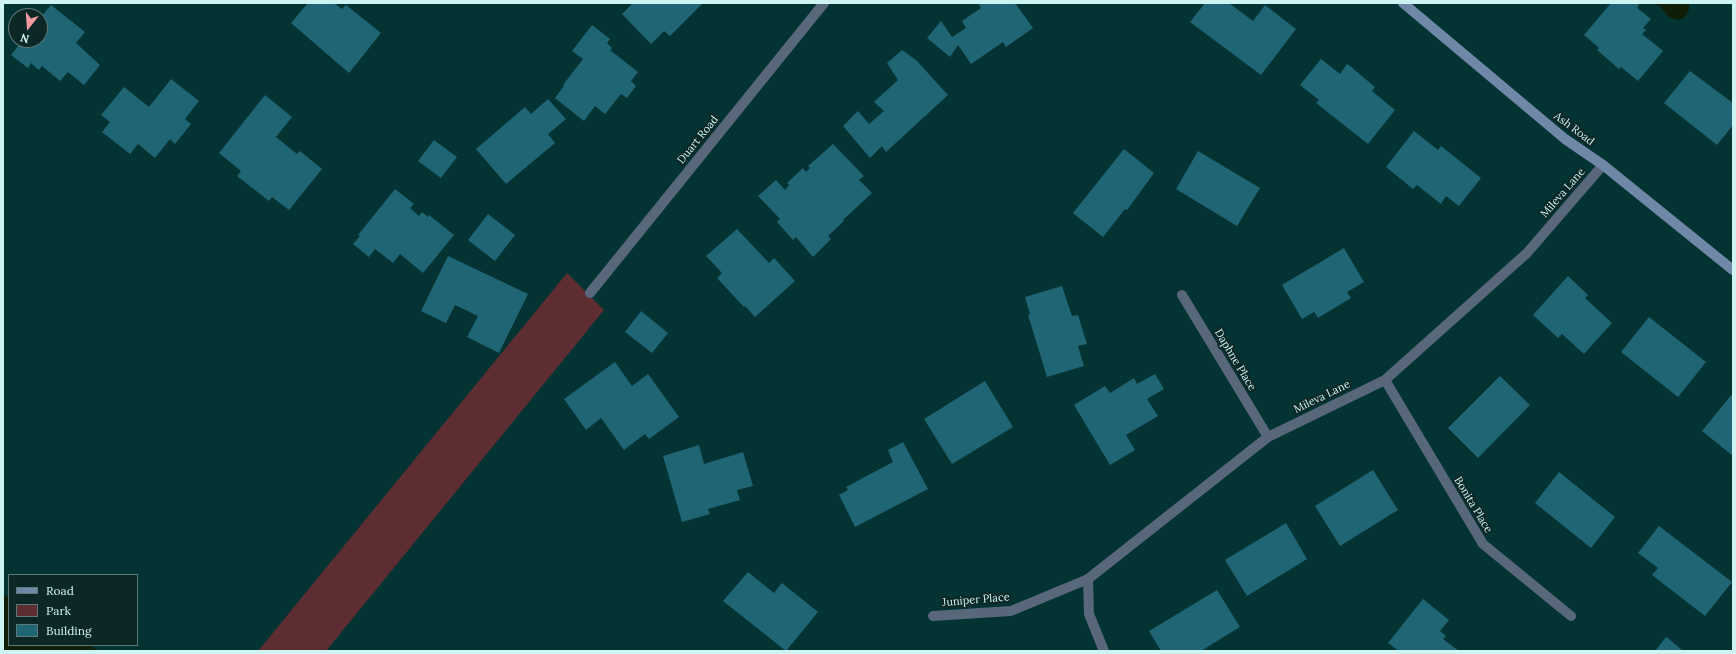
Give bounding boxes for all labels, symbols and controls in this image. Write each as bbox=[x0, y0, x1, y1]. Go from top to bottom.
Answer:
north arrow bbox=[8, 8, 48, 48]
text: N bbox=[19, 31, 31, 46]
street label: Ash Road bbox=[1551, 110, 1597, 148]
street label: Duart Road bbox=[675, 113, 721, 167]
street label: Mileva Lane bbox=[1538, 166, 1588, 220]
street label: Daphne Place bbox=[1211, 327, 1259, 393]
street label: Mileva Lane bbox=[1292, 378, 1352, 416]
street label: Bonita Place bbox=[1451, 475, 1495, 535]
legend bbox=[8, 574, 138, 646]
text: Road bbox=[46, 583, 74, 598]
street label: Juniper Place bbox=[942, 590, 1010, 610]
text: Park bbox=[46, 603, 71, 618]
text: Building bbox=[46, 623, 92, 638]

